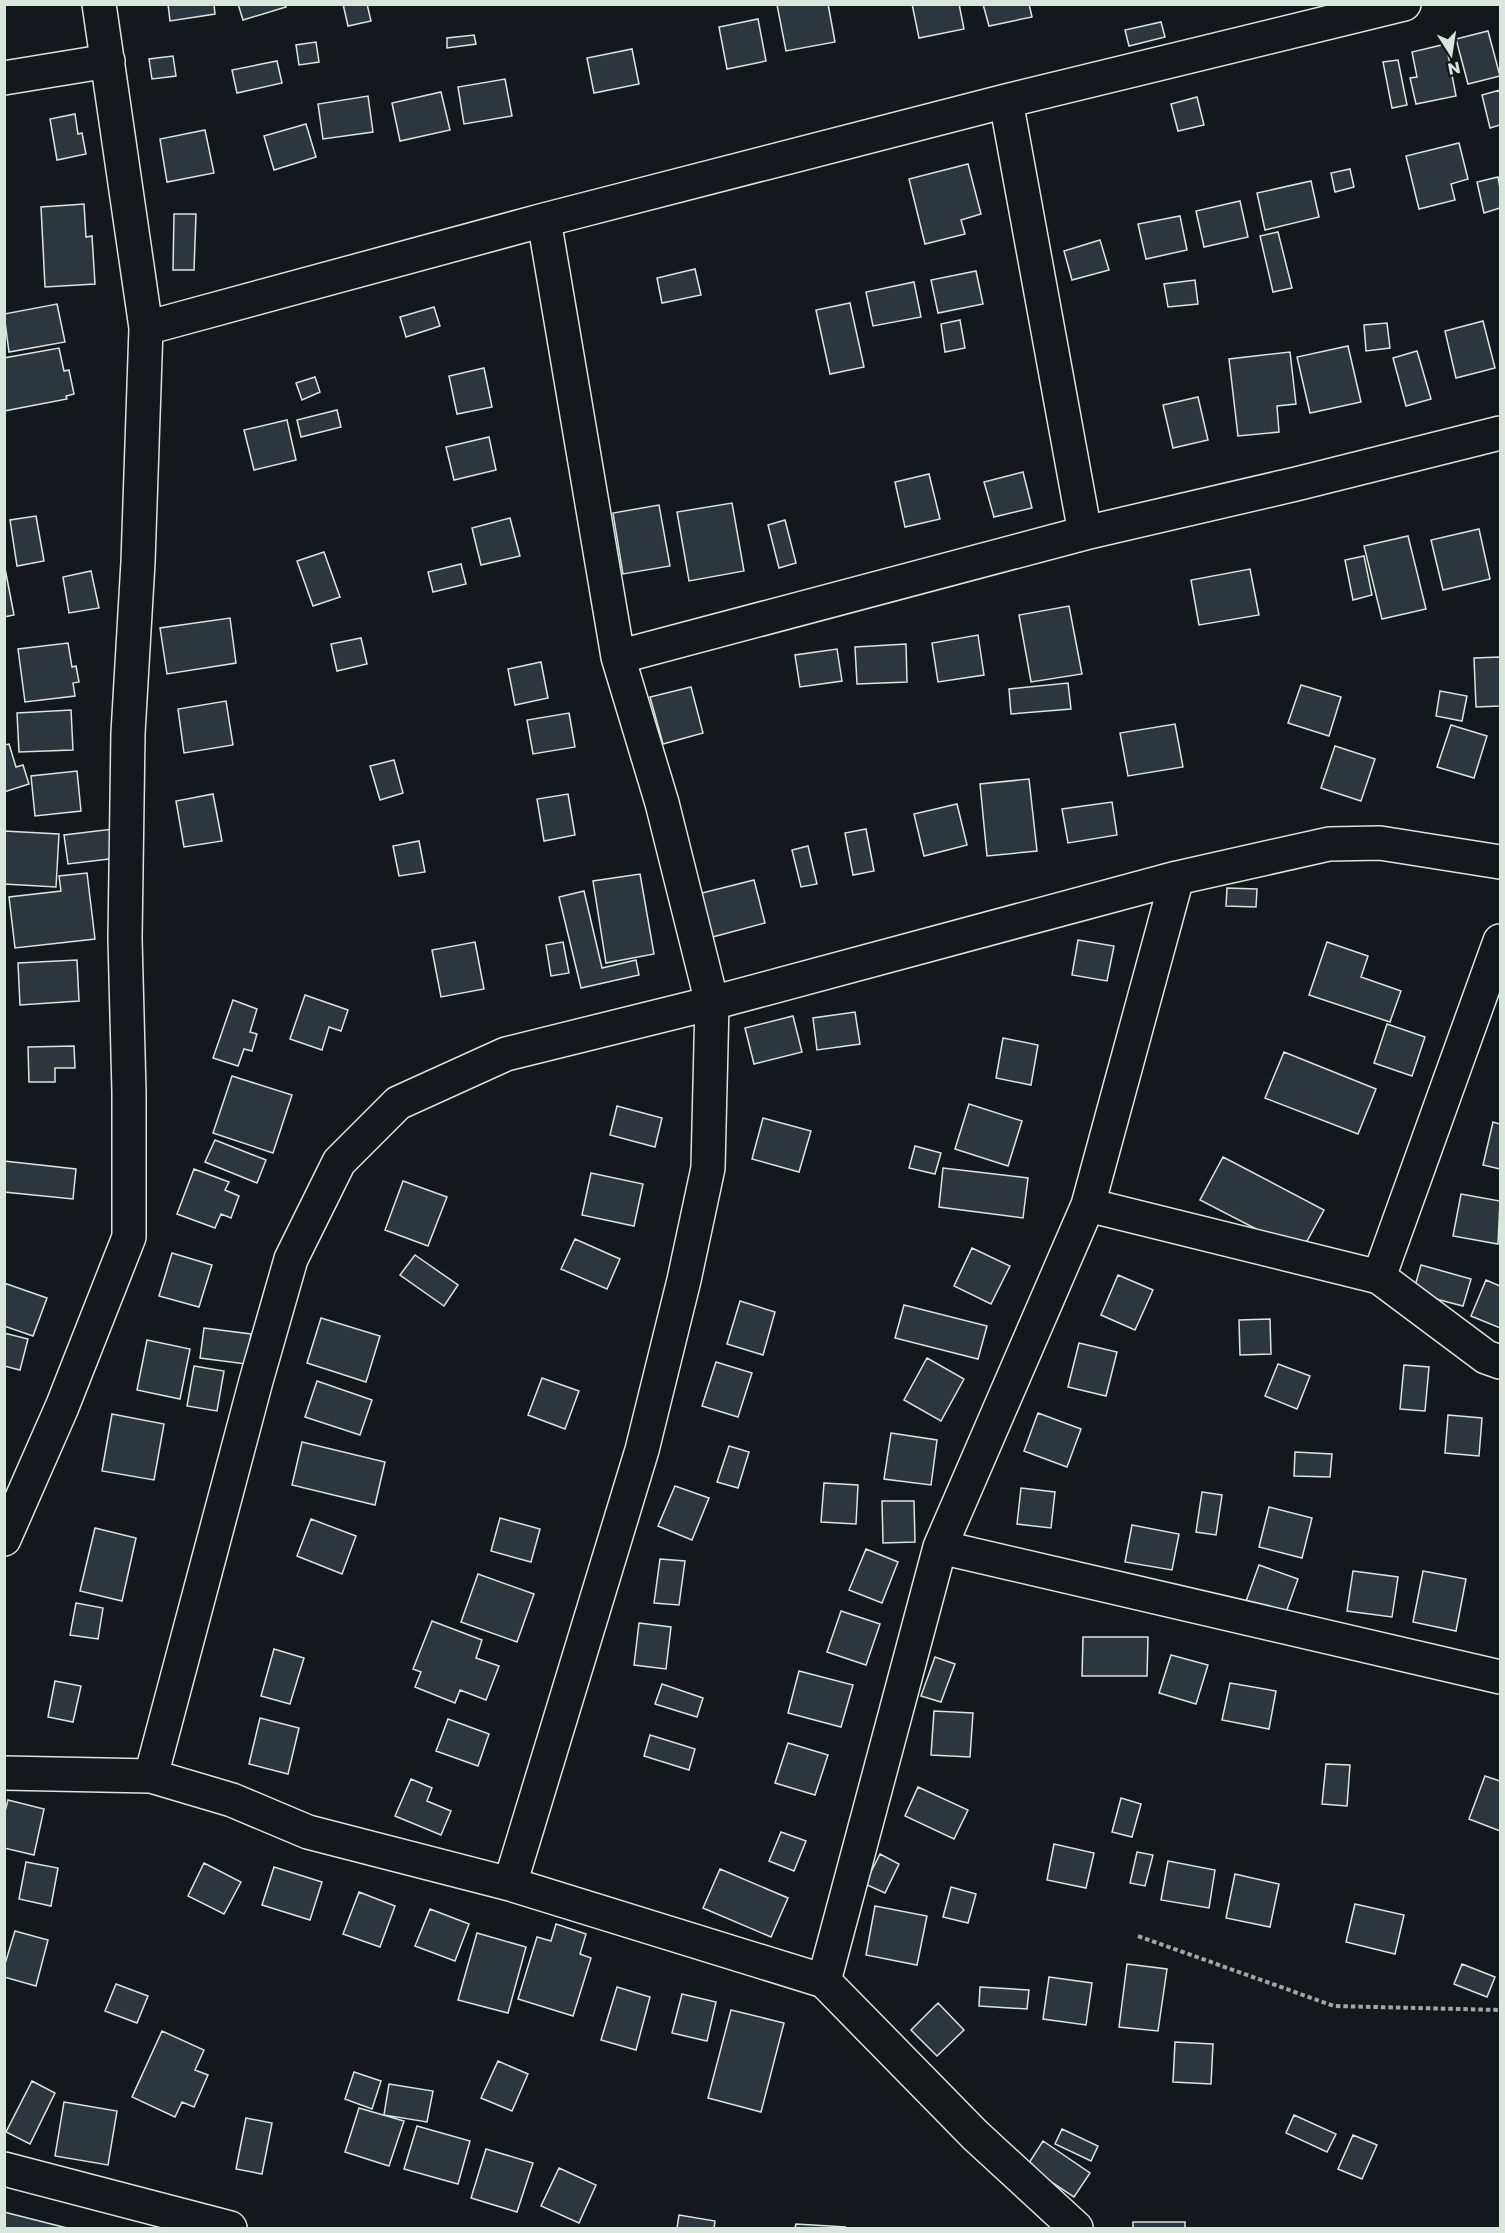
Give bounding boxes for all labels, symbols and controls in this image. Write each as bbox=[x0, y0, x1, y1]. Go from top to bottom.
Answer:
north arrow bbox=[1421, 24, 1481, 84]
text: N bbox=[1446, 56, 1462, 81]

